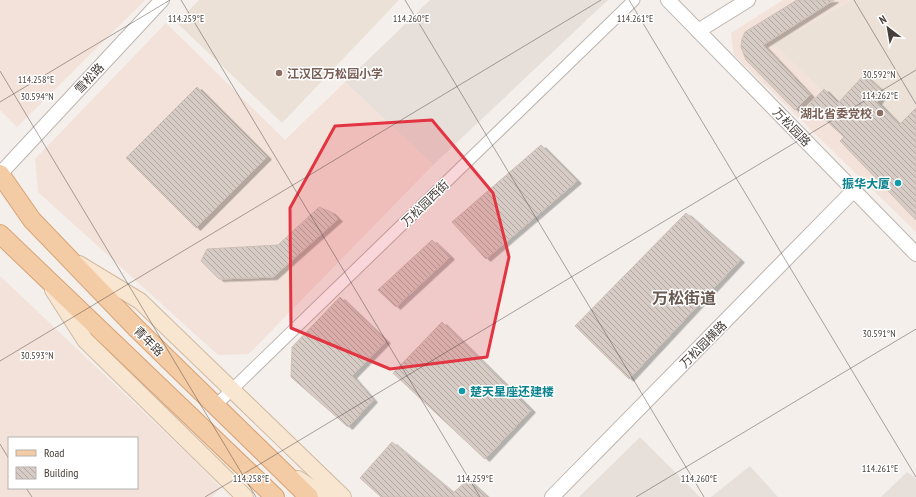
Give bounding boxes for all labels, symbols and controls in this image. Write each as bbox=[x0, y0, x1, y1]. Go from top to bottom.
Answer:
north arrow bbox=[868, 8, 908, 48]
text: 114.259°E bbox=[168, 12, 204, 25]
text: 114.260°E bbox=[393, 12, 429, 25]
text: 114.261°E bbox=[617, 12, 653, 25]
text: N bbox=[877, 12, 889, 27]
street label: 雪松路 bbox=[71, 60, 107, 96]
place label: 江汉区万松园小学 bbox=[287, 66, 383, 81]
marker: 江汉区万松园小学 bbox=[274, 68, 284, 78]
text: 30.592°N bbox=[862, 68, 896, 81]
text: 114.258°E bbox=[18, 73, 54, 86]
text: 114.262°E bbox=[862, 89, 898, 102]
text: 30.594°N bbox=[20, 90, 54, 103]
street label: 万松园路 bbox=[770, 105, 814, 149]
place label: 湖北省委党校 bbox=[800, 106, 872, 121]
marker: 湖北省委党校 bbox=[875, 108, 885, 118]
place label: 振华大厦 bbox=[842, 176, 890, 191]
street label: 万松园西街 bbox=[398, 177, 452, 229]
marker: 振华大厦 bbox=[893, 178, 903, 188]
district label: 万松街道 bbox=[652, 288, 716, 308]
street label: 万松园横路 bbox=[676, 317, 730, 371]
street label: 青年路 bbox=[131, 323, 167, 359]
text: 30.591°N bbox=[862, 327, 896, 340]
text: 30.593°N bbox=[20, 349, 54, 362]
place label: 楚天星座还建楼 bbox=[470, 384, 554, 399]
marker: 楚天星座还建楼 bbox=[457, 386, 467, 396]
legend bbox=[8, 437, 138, 489]
text: Road bbox=[44, 445, 64, 460]
text: 114.261°E bbox=[862, 462, 898, 475]
text: Building bbox=[44, 465, 79, 480]
text: 114.258°E bbox=[233, 472, 269, 485]
text: 114.259°E bbox=[457, 472, 493, 485]
text: 114.260°E bbox=[681, 472, 717, 485]

